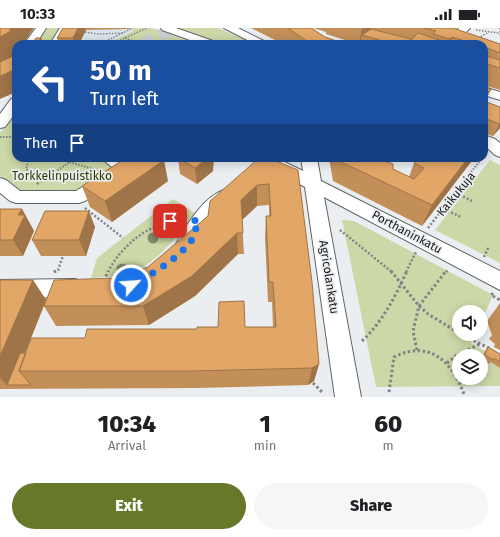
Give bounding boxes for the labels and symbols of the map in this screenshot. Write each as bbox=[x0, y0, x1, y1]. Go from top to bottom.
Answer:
park label: Torkkelinpuistikko bbox=[12, 169, 112, 183]
street label: Kaikukuja bbox=[434, 169, 478, 219]
pin bbox=[153, 204, 187, 238]
street label: Porthaninkatu bbox=[370, 208, 444, 256]
street label: Agricolankatu bbox=[316, 239, 342, 315]
position arrow bbox=[110, 264, 152, 306]

